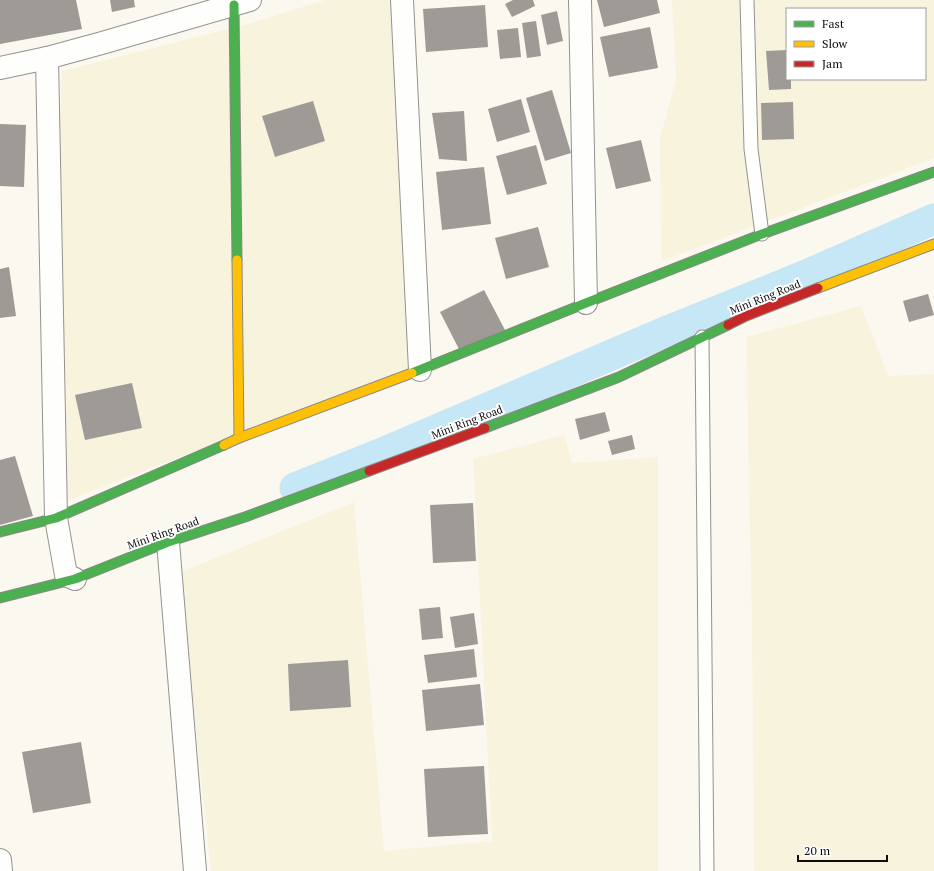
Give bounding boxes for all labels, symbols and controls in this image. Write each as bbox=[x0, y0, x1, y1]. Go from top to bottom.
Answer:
legend bbox=[786, 8, 926, 80]
text: Fast bbox=[822, 16, 845, 31]
text: Slow bbox=[822, 36, 848, 51]
text: Jam bbox=[822, 56, 843, 71]
street label: Mini Ring Road bbox=[728, 276, 802, 318]
street label: Mini Ring Road bbox=[429, 402, 505, 442]
street label: Mini Ring Road bbox=[125, 514, 201, 552]
scale bar bbox=[798, 837, 887, 863]
text: 20 m bbox=[804, 843, 831, 858]

